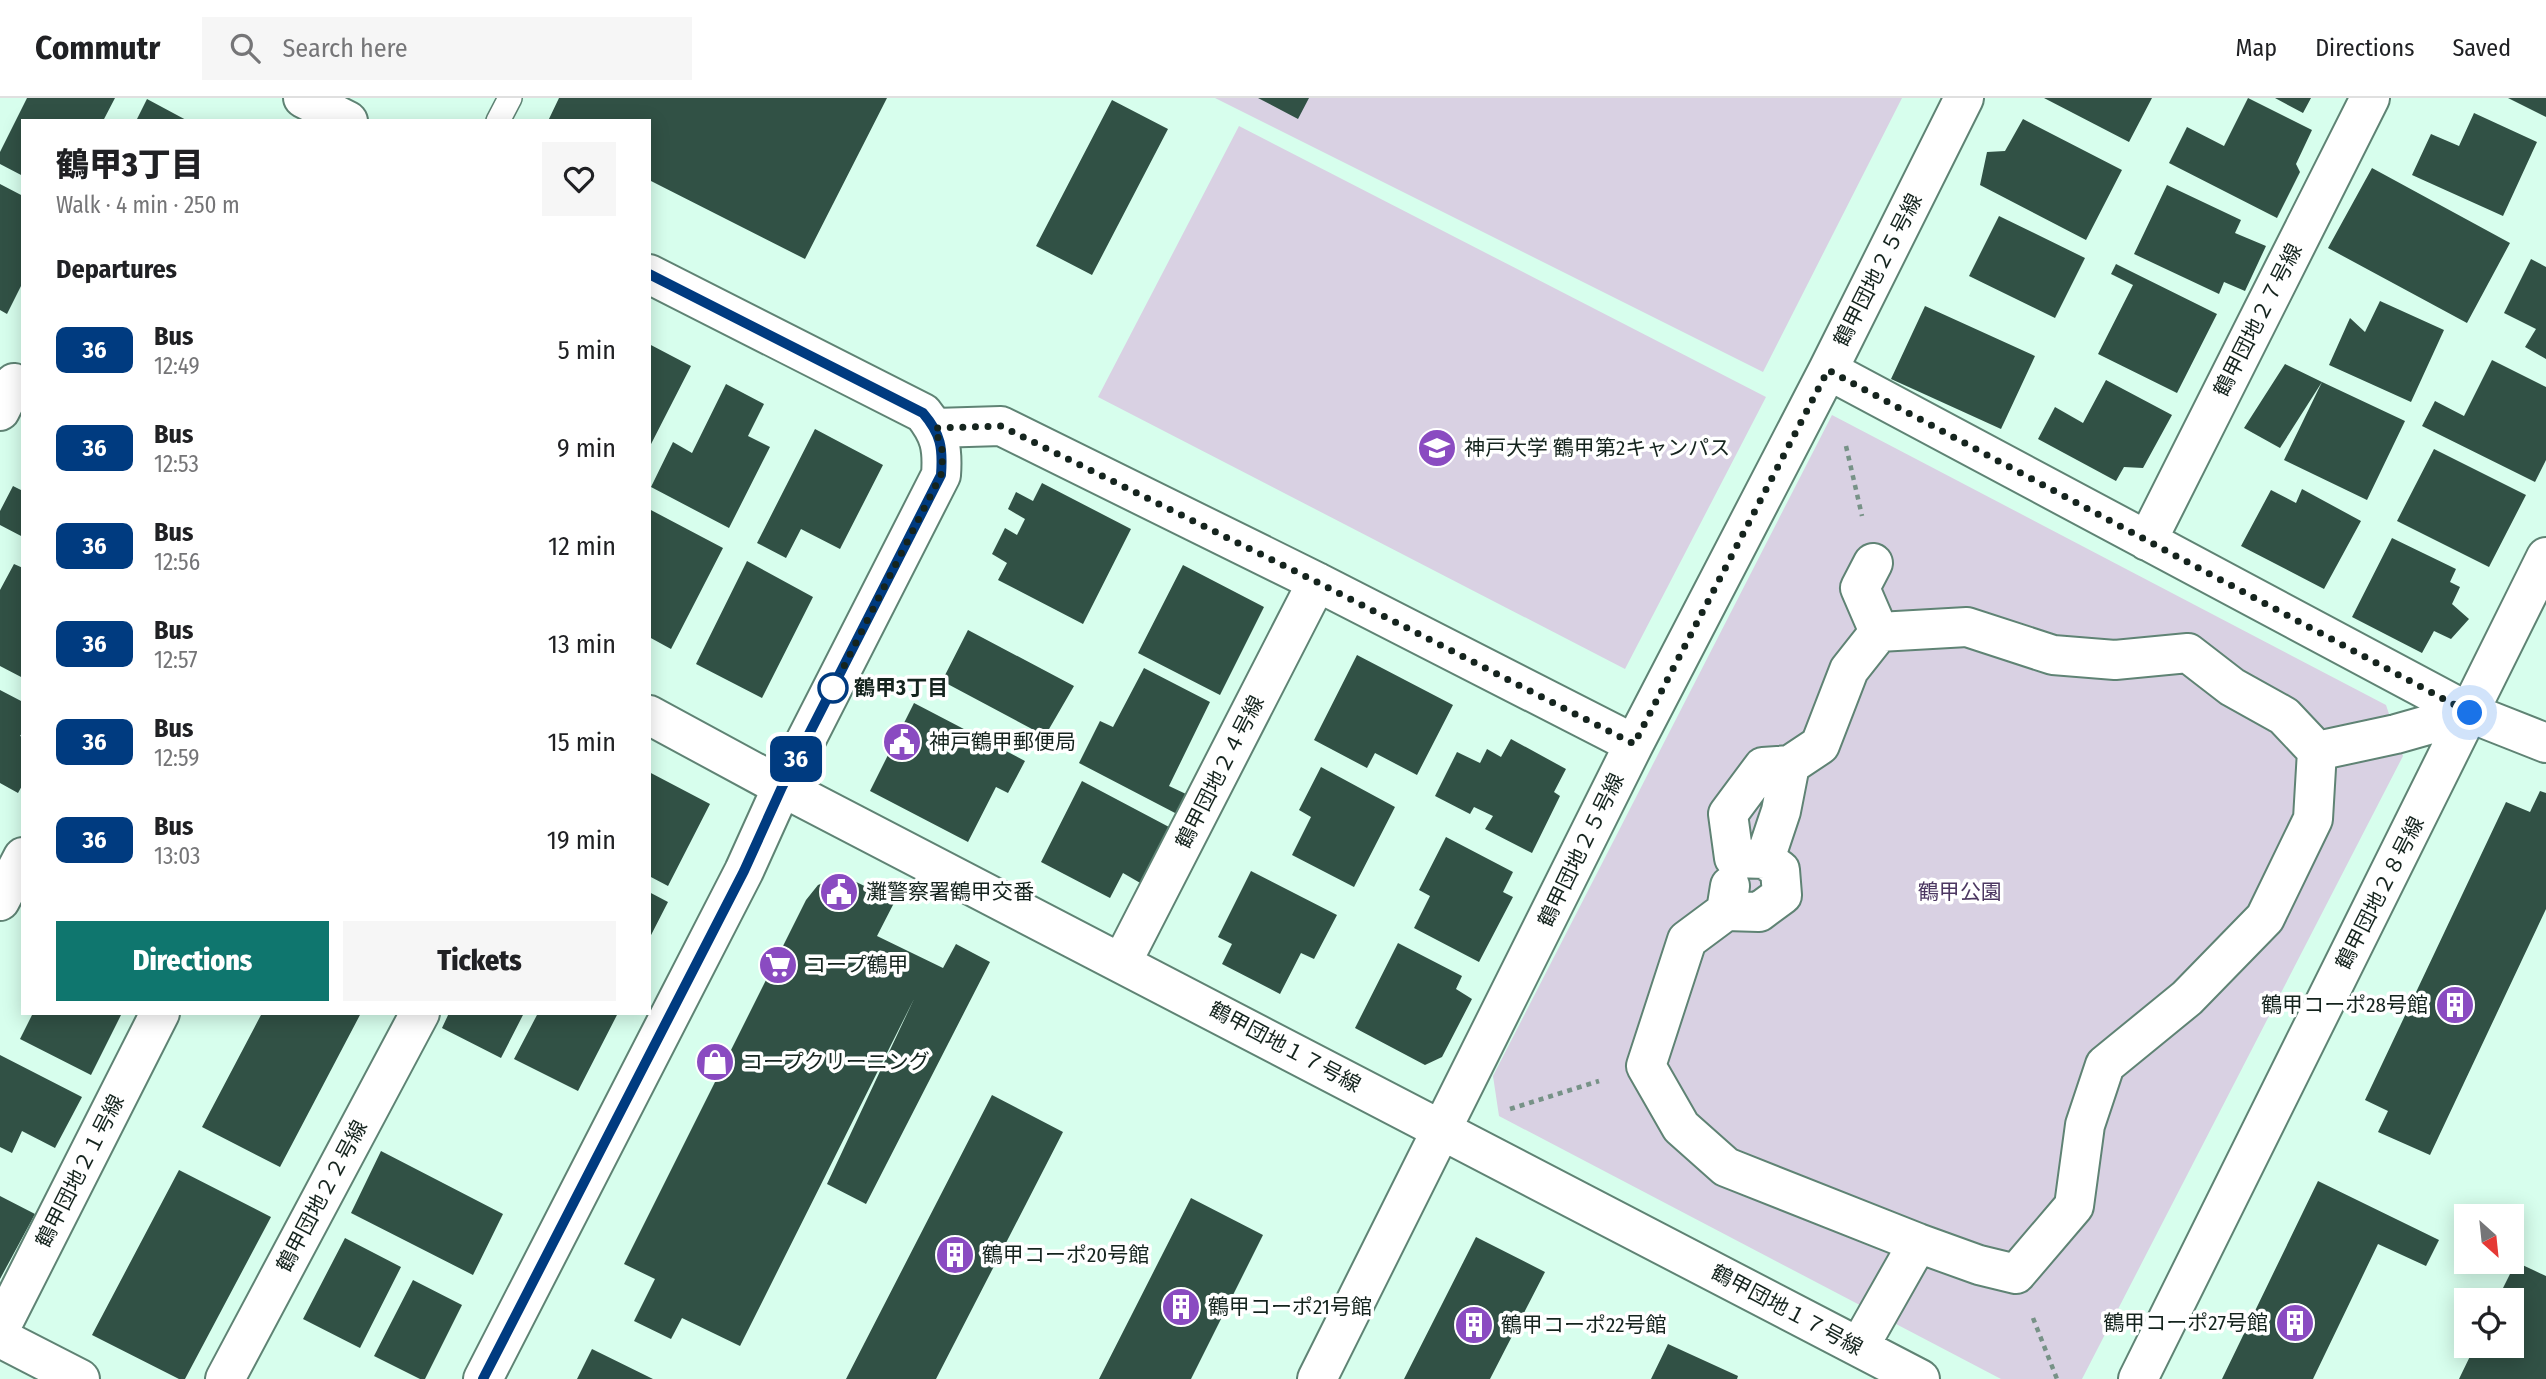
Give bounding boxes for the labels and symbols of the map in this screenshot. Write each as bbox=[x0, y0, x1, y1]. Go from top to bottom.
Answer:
street label: 鶴甲団地２５号線 bbox=[1828, 189, 1928, 351]
street label: 鶴甲団地２７号線 bbox=[2208, 239, 2308, 401]
school or university icon: 神戸大学 鶴甲第2キャンパス bbox=[1416, 427, 1458, 469]
place label: 神戸大学 鶴甲第2キャンパス bbox=[1464, 435, 1730, 461]
marker: 鶴甲3丁目 bbox=[818, 673, 848, 703]
place label: 鶴甲3丁目 bbox=[854, 675, 948, 701]
street label: 鶴甲団地２４号線 bbox=[1170, 691, 1270, 853]
your location bbox=[2452, 695, 2487, 730]
public building icon: 神戸鶴甲郵便局 bbox=[881, 721, 923, 763]
place label: 神戸鶴甲郵便局 bbox=[929, 729, 1076, 755]
line badge: 36 bbox=[764, 736, 828, 782]
street label: 鶴甲団地２５号線 bbox=[1532, 769, 1630, 931]
street label: 鶴甲団地２８号線 bbox=[2330, 812, 2430, 974]
public building icon: 灘警察署鶴甲交番 bbox=[818, 871, 860, 913]
place label: 灘警察署鶴甲交番 bbox=[866, 879, 1034, 905]
park label: 鶴甲公園 bbox=[1918, 879, 2002, 905]
supermarket icon: コープ鶴甲 bbox=[757, 944, 799, 986]
place label: コープ鶴甲 bbox=[805, 952, 909, 978]
building icon: 鶴甲コーポ28号館 bbox=[2434, 984, 2476, 1026]
place label: 鶴甲コーポ28号館 bbox=[2261, 992, 2428, 1018]
street label: 鶴甲団地１７号線 bbox=[1205, 996, 1365, 1098]
shop icon: コープクリーニング bbox=[694, 1041, 736, 1083]
place label: コープクリーニング bbox=[742, 1049, 930, 1075]
street label: 鶴甲団地２１号線 bbox=[30, 1090, 130, 1252]
street label: 鶴甲団地２２号線 bbox=[271, 1116, 373, 1276]
north arrow bbox=[2454, 1204, 2524, 1274]
building icon: 鶴甲コーポ20号館 bbox=[934, 1234, 976, 1276]
place label: 鶴甲コーポ20号館 bbox=[982, 1242, 1149, 1268]
street label: 鶴甲団地１７号線 bbox=[1707, 1259, 1867, 1361]
building icon: 鶴甲コーポ21号館 bbox=[1160, 1286, 1202, 1328]
place label: 鶴甲コーポ21号館 bbox=[1208, 1294, 1372, 1320]
building icon: 鶴甲コーポ27号館 bbox=[2274, 1302, 2316, 1344]
building icon: 鶴甲コーポ22号館 bbox=[1453, 1304, 1495, 1346]
place label: 鶴甲コーポ27号館 bbox=[2103, 1310, 2268, 1336]
place label: 鶴甲コーポ22号館 bbox=[1501, 1312, 1667, 1338]

